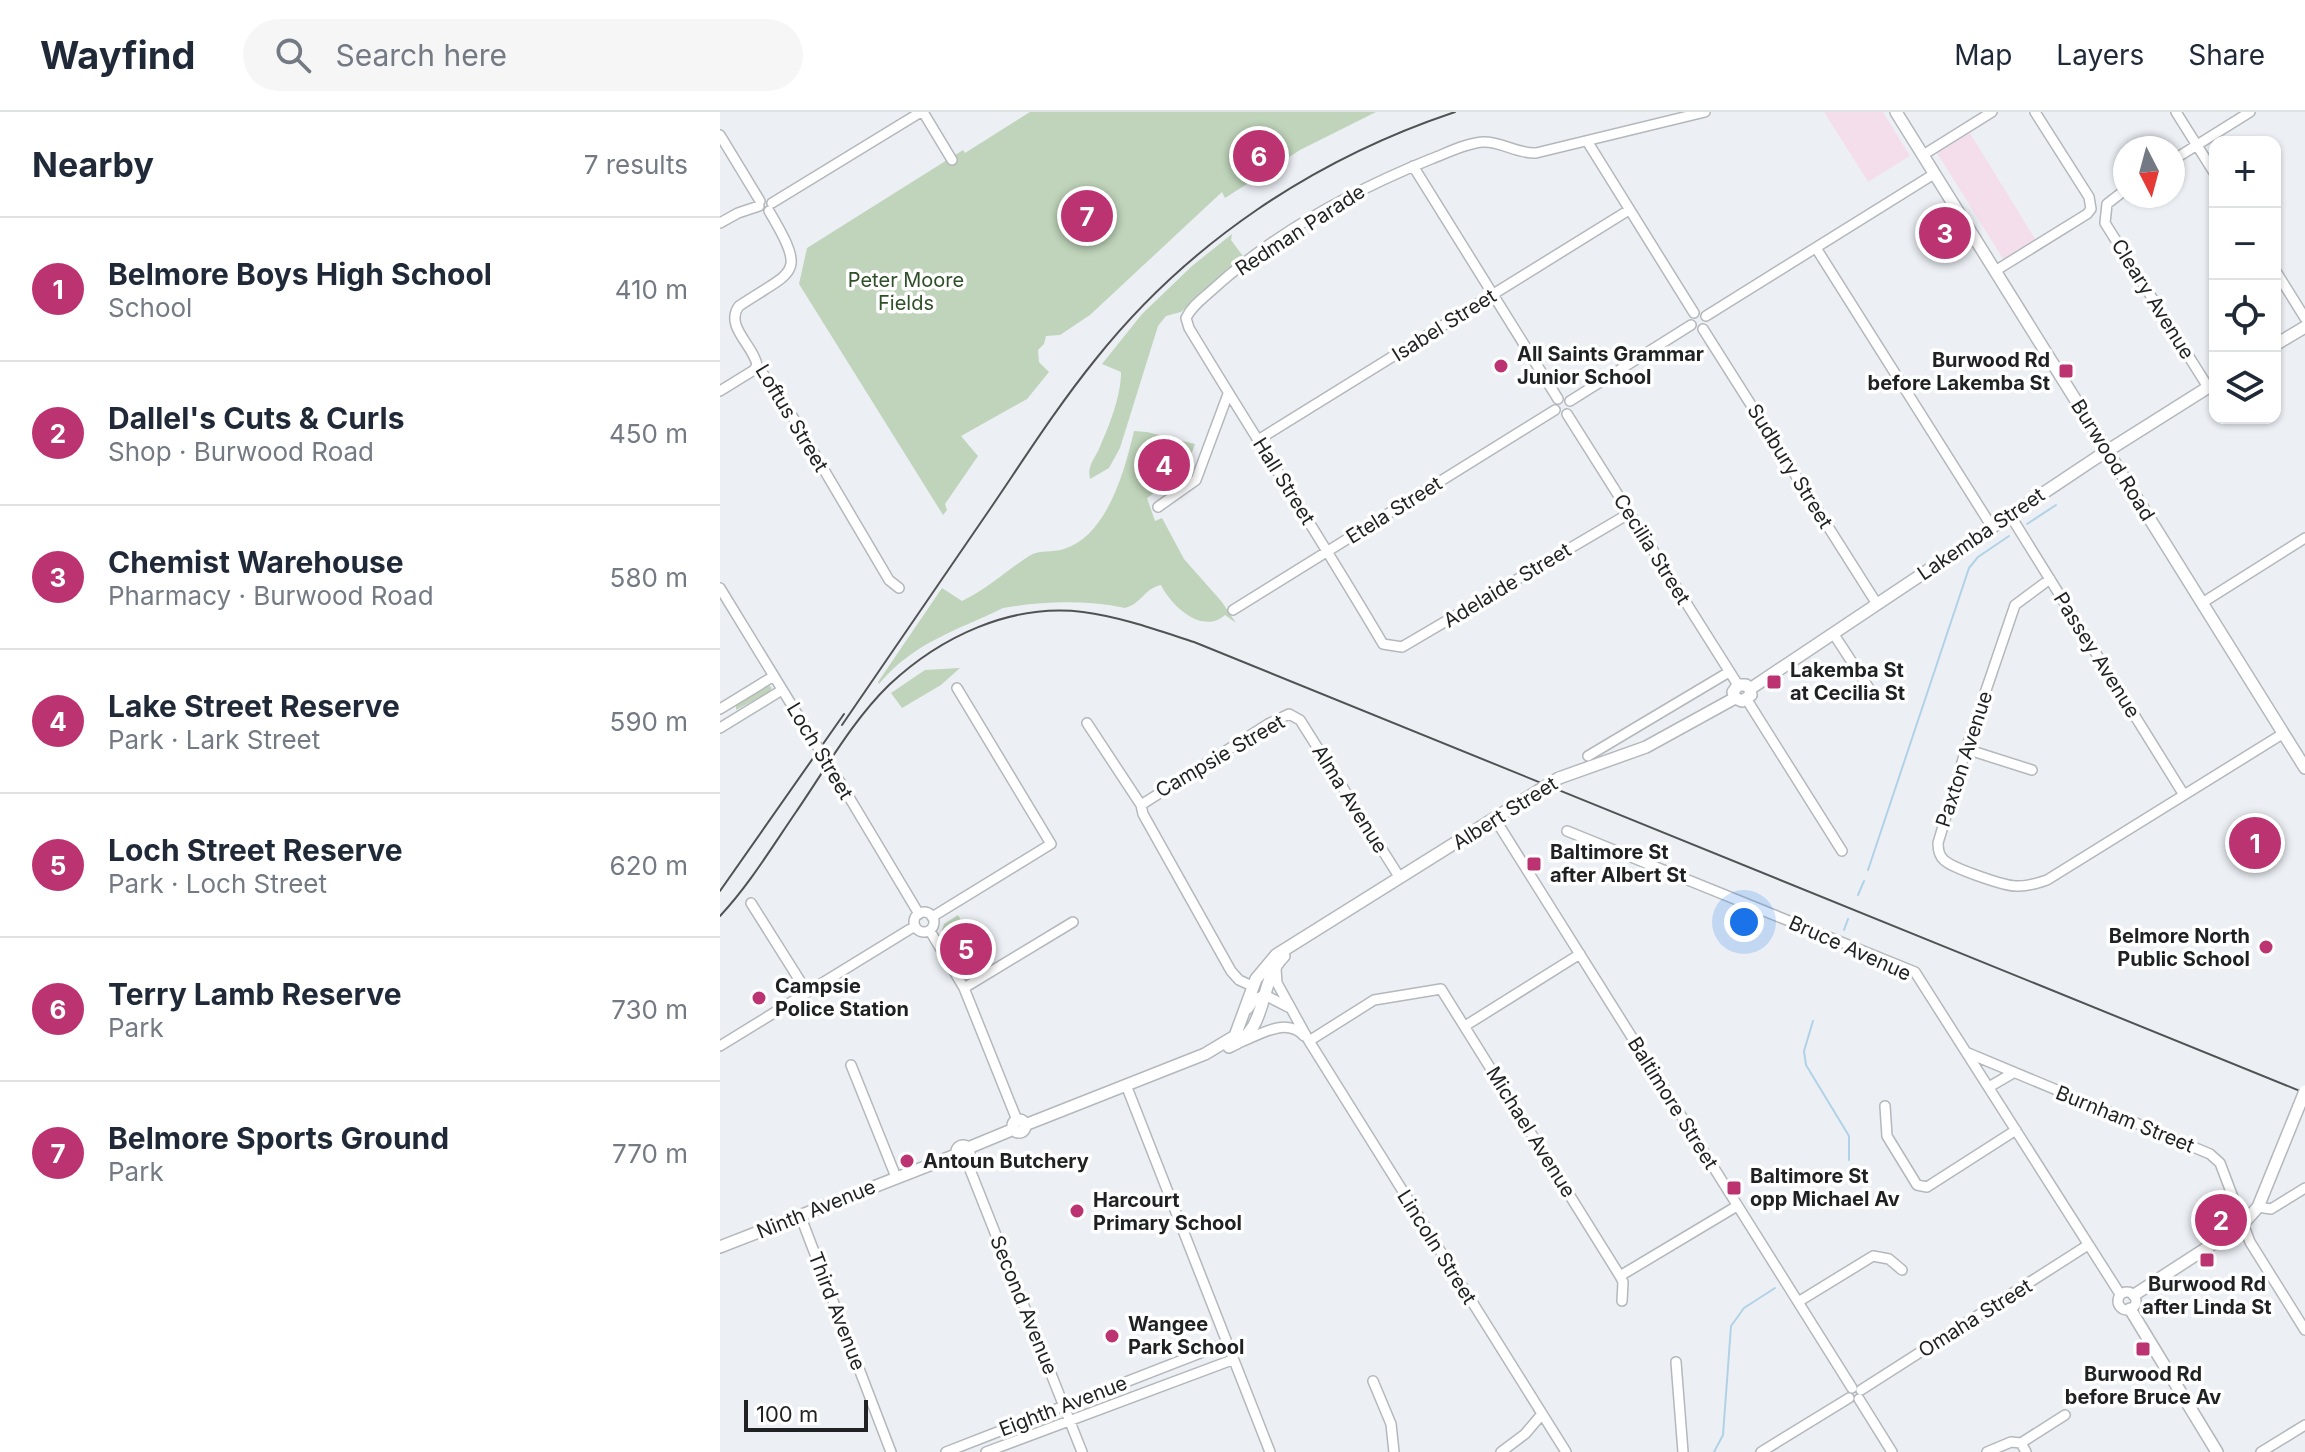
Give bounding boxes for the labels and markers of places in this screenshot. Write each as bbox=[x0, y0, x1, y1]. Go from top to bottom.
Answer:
pin: 6 bbox=[1233, 126, 1285, 186]
pin: 7 bbox=[1061, 186, 1113, 246]
pin: 3 bbox=[1919, 203, 1971, 263]
place label: All Saints Grammar Junior School bbox=[1517, 342, 1704, 389]
place label: Burwood Rd before Lakemba St bbox=[1868, 348, 2050, 395]
marker: All Saints Grammar Junior School bbox=[1492, 357, 1510, 375]
marker: Burwood Rd before Lakemba St bbox=[2057, 362, 2075, 380]
pin: 4 bbox=[1138, 435, 1190, 495]
place label: Lakemba St at Cecilia St bbox=[1790, 658, 1905, 705]
marker: Lakemba St at Cecilia St bbox=[1765, 673, 1783, 691]
pin: 1 bbox=[2229, 813, 2281, 873]
place label: Baltimore St after Albert St bbox=[1550, 840, 1687, 887]
marker: Baltimore St after Albert St bbox=[1525, 855, 1543, 873]
pin: 5 bbox=[940, 919, 992, 979]
place label: Belmore North Public School bbox=[2109, 924, 2250, 971]
marker: Belmore North Public School bbox=[2257, 938, 2275, 956]
place label: Campsie Police Station bbox=[775, 974, 909, 1021]
marker: Campsie Police Station bbox=[750, 989, 768, 1007]
place label: Antoun Butchery bbox=[923, 1149, 1089, 1173]
marker: Antoun Butchery bbox=[898, 1152, 916, 1170]
place label: Baltimore St opp Michael Av bbox=[1750, 1164, 1900, 1211]
marker: Baltimore St opp Michael Av bbox=[1725, 1179, 1743, 1197]
place label: Harcourt Primary School bbox=[1093, 1188, 1242, 1235]
pin: 2 bbox=[2195, 1190, 2247, 1250]
marker: Harcourt Primary School bbox=[1068, 1202, 1086, 1220]
marker: Burwood Rd after Linda St bbox=[2198, 1251, 2216, 1269]
place label: Burwood Rd after Linda St bbox=[2142, 1272, 2272, 1319]
place label: Wangee Park School bbox=[1128, 1312, 1244, 1359]
marker: Wangee Park School bbox=[1103, 1327, 1121, 1345]
marker: Burwood Rd before Bruce Av bbox=[2134, 1340, 2152, 1358]
place label: Burwood Rd before Bruce Av bbox=[2065, 1362, 2221, 1409]

